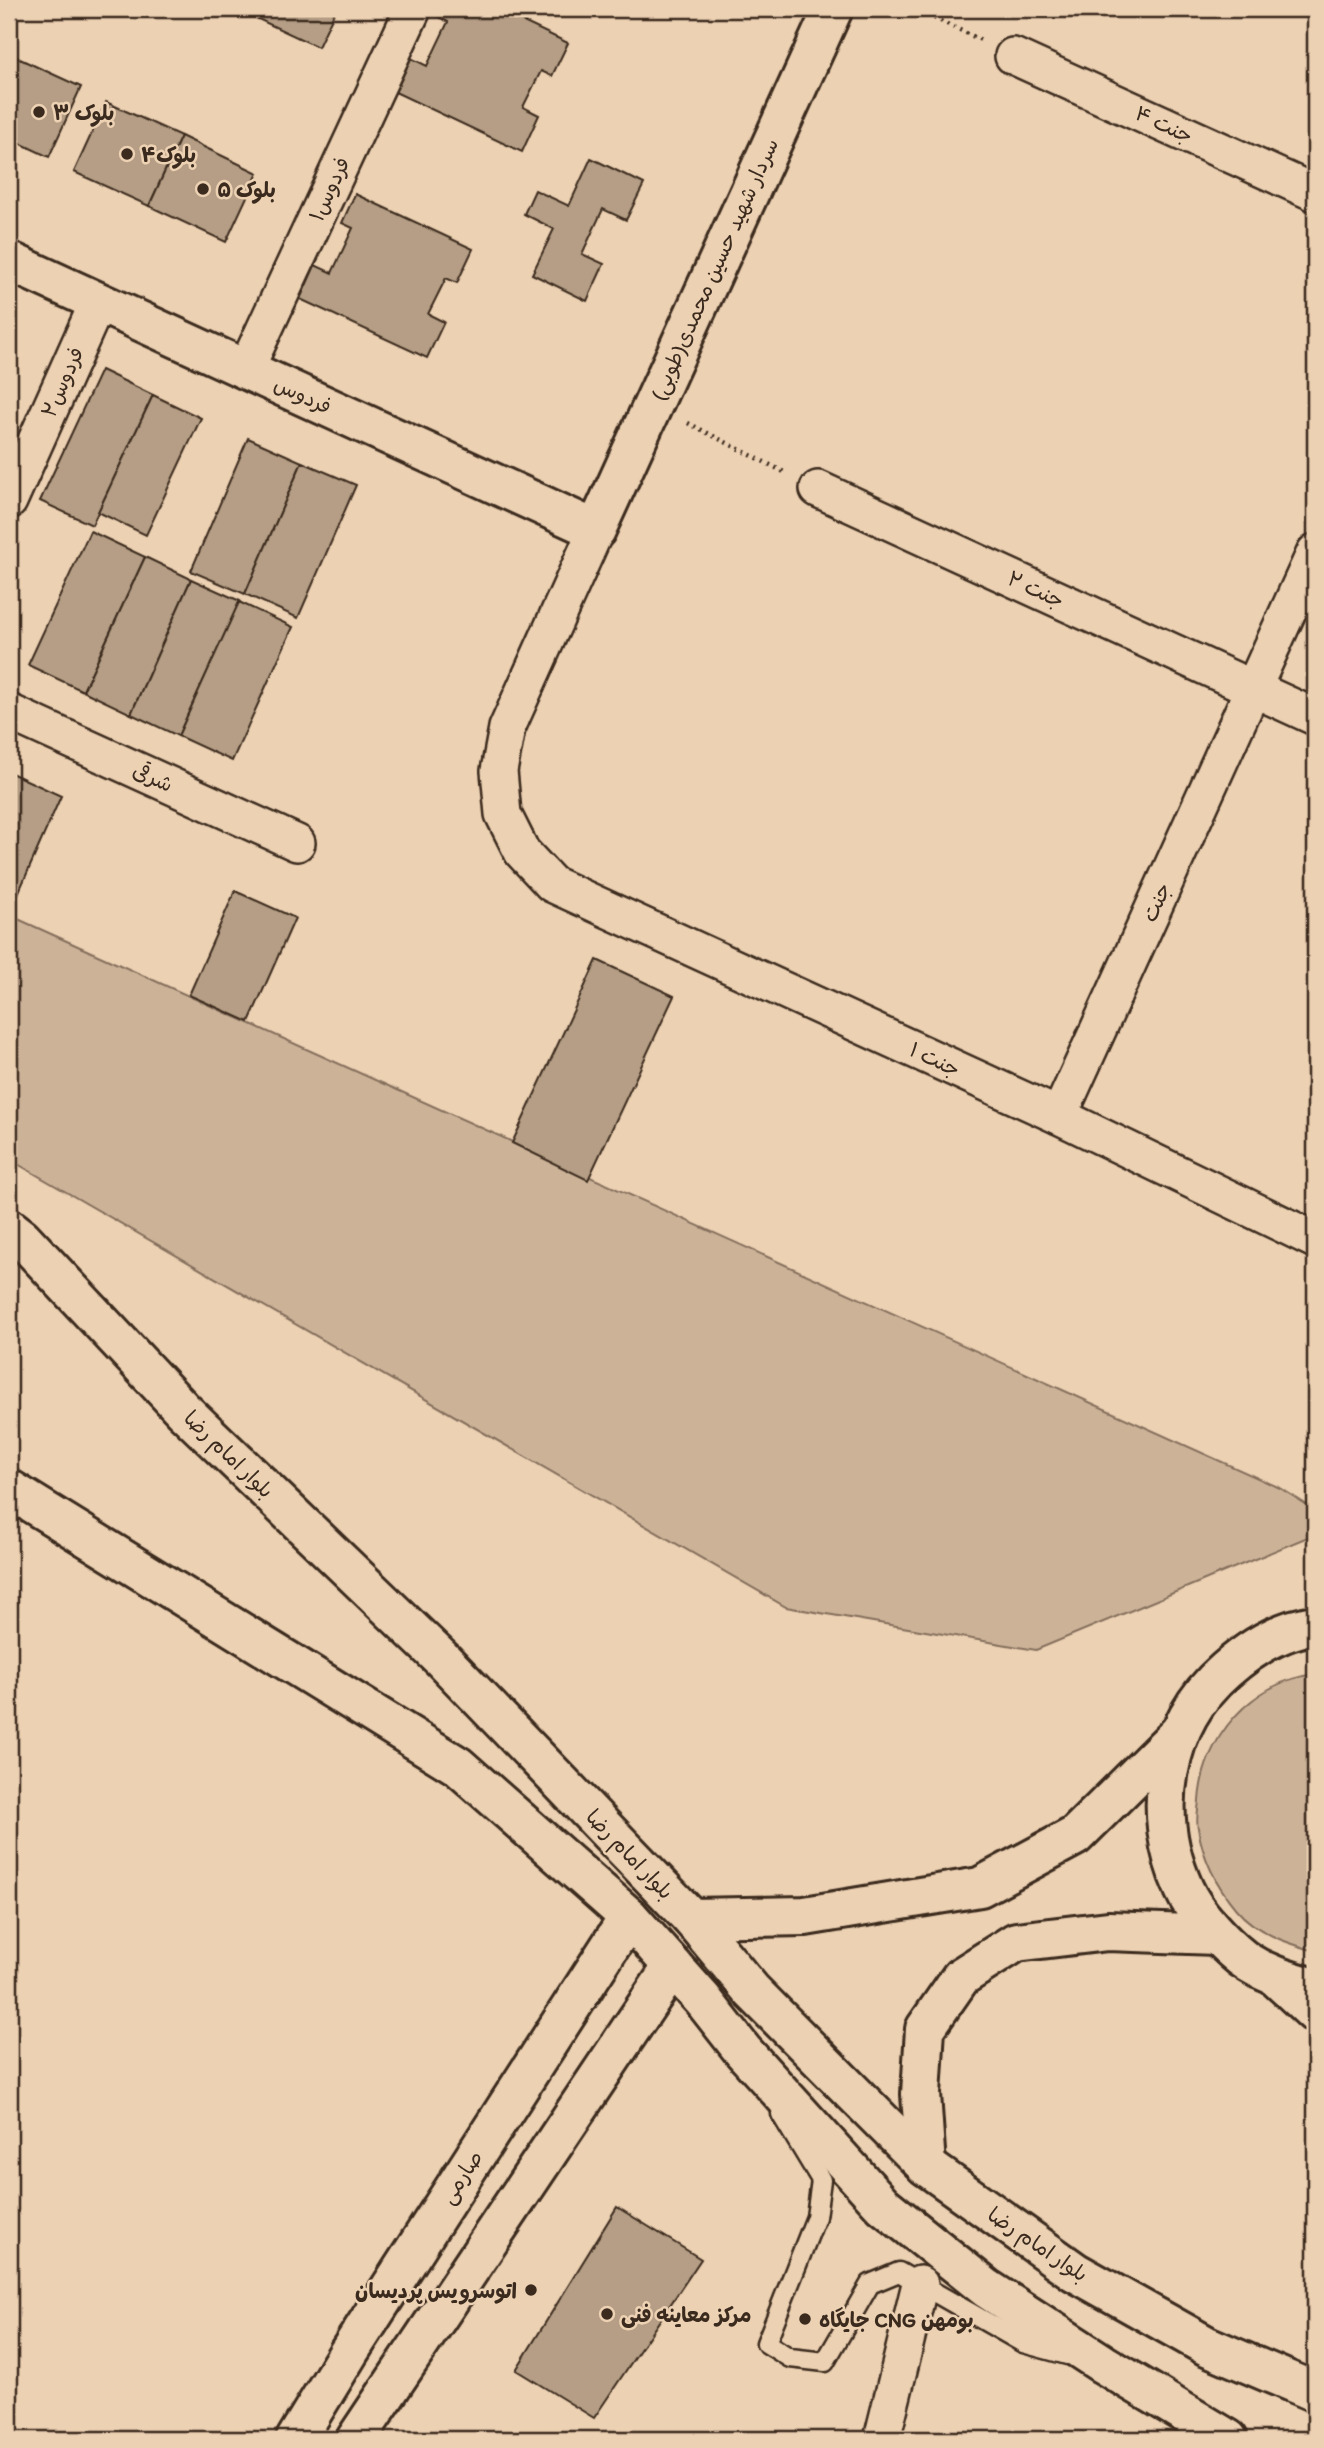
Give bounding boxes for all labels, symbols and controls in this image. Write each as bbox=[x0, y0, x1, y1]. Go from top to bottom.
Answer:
place label: بلوک ۳ bbox=[53, 100, 114, 127]
street label: جنت ۴ bbox=[1131, 100, 1197, 148]
marker: بلوک ۳ bbox=[31, 104, 47, 120]
street label: سردار شهید حسین محمدی(طوبی) bbox=[645, 134, 785, 405]
place label: بلوک۴ bbox=[141, 142, 196, 169]
marker: بلوک۴ bbox=[119, 146, 135, 162]
street label: فردوس۱ bbox=[303, 153, 355, 225]
place label: بلوک ۵ bbox=[217, 177, 276, 204]
marker: بلوک ۵ bbox=[195, 181, 211, 197]
street label: فردوس۲ bbox=[35, 343, 89, 421]
street label: فردوس bbox=[270, 371, 336, 419]
street label: جنت ۲ bbox=[1004, 565, 1068, 613]
street label: شرقی bbox=[129, 757, 177, 797]
street label: جنت bbox=[1136, 878, 1176, 926]
street label: جنت ۱ bbox=[906, 1036, 964, 1082]
street label: بلوار امام رضا bbox=[176, 1405, 279, 1506]
street label: بلوار امام رضا bbox=[578, 1804, 679, 1907]
street label: صارمی bbox=[435, 2146, 489, 2210]
street label: بلوار امام رضا bbox=[981, 2201, 1093, 2290]
place label: اتوسرویس پردیسان bbox=[355, 2278, 517, 2305]
marker: اتوسرویس پردیسان bbox=[523, 2282, 539, 2298]
place label: مرکز معاینه فنی bbox=[621, 2302, 751, 2328]
marker: مرکز معاینه فنی bbox=[599, 2306, 615, 2322]
place label: جایگاه CNG بومهن bbox=[819, 2307, 974, 2334]
marker: جایگاه CNG بومهن bbox=[797, 2311, 813, 2327]

